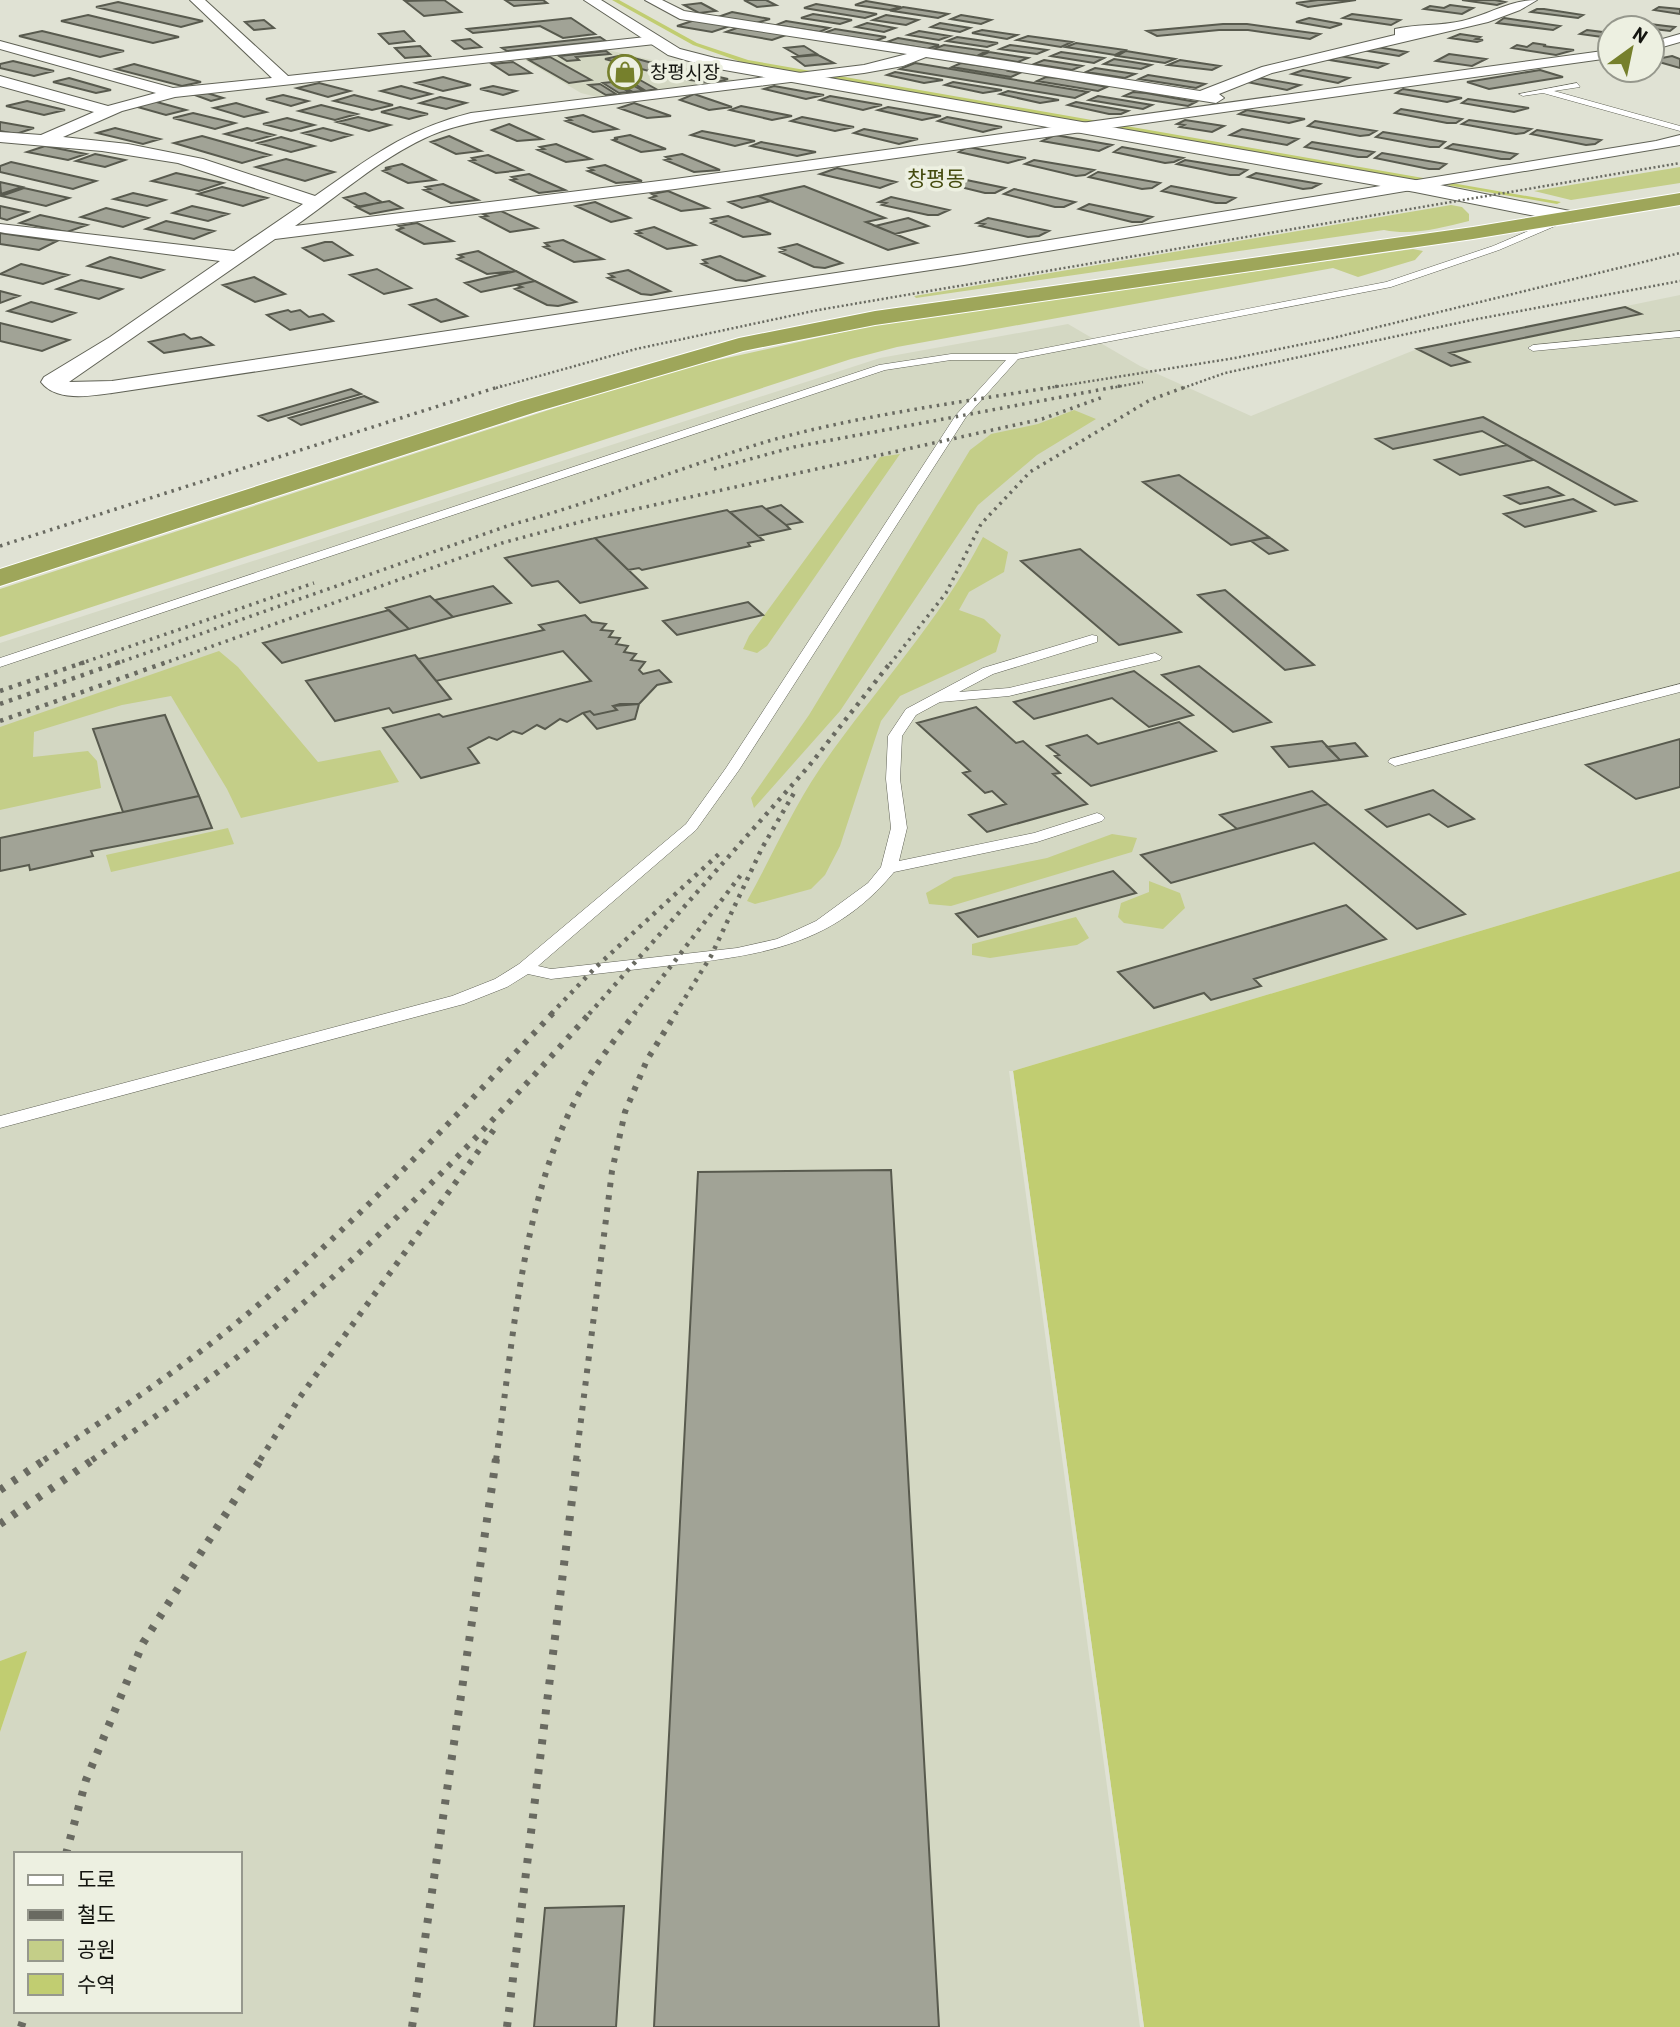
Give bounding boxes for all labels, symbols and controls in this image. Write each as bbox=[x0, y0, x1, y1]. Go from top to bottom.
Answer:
north arrow bbox=[1596, 14, 1666, 84]
text: N bbox=[1629, 21, 1652, 47]
shop icon: 창평시장 bbox=[606, 53, 644, 91]
place label: 창평시장 bbox=[650, 60, 720, 83]
district label: 창평동 bbox=[907, 165, 965, 190]
legend bbox=[14, 1852, 242, 2013]
text: 도로 bbox=[77, 1866, 116, 1891]
text: 철도 bbox=[77, 1901, 116, 1926]
text: 공원 bbox=[77, 1936, 116, 1961]
text: 수역 bbox=[77, 1971, 116, 1996]

